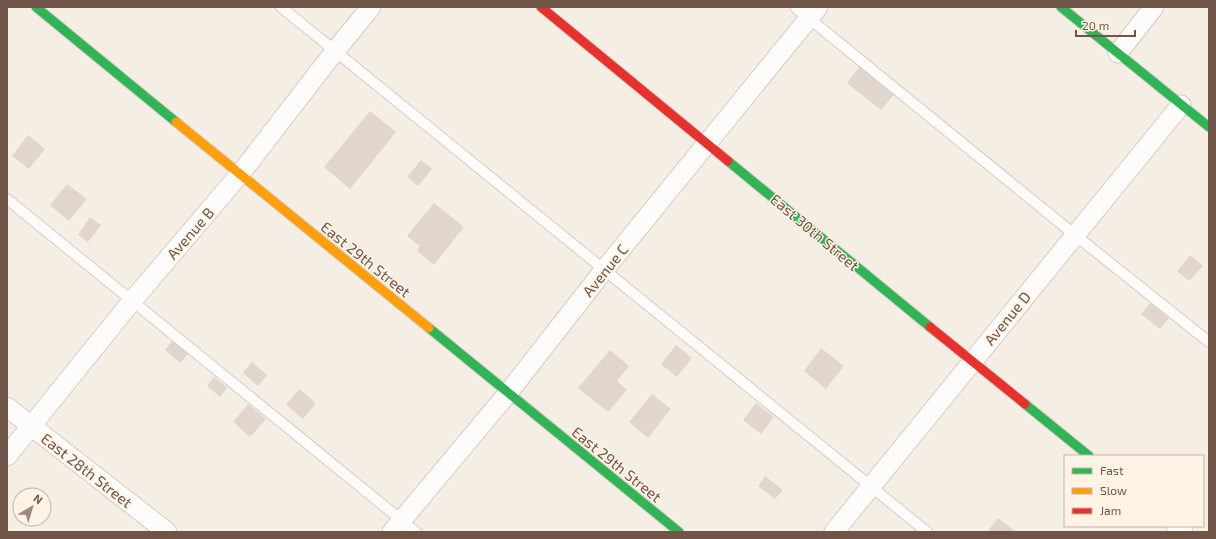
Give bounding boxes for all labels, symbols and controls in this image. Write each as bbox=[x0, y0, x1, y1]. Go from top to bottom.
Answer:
scale bar bbox=[1076, 12, 1135, 38]
text: 20 m bbox=[1082, 18, 1109, 32]
street label: East 30th Street bbox=[767, 190, 863, 274]
street label: Avenue B bbox=[163, 203, 217, 263]
street label: East 29th Street bbox=[318, 217, 415, 301]
street label: Avenue C bbox=[578, 240, 632, 300]
street label: Avenue D bbox=[980, 288, 1034, 348]
street label: East 29th Street bbox=[569, 422, 666, 506]
street label: East 28th Street bbox=[38, 429, 136, 511]
legend bbox=[1064, 455, 1204, 527]
text: Fast bbox=[1100, 463, 1124, 477]
text: Slow bbox=[1100, 483, 1127, 497]
north arrow bbox=[12, 487, 52, 527]
text: N bbox=[31, 491, 46, 506]
text: Jam bbox=[1100, 503, 1121, 517]

